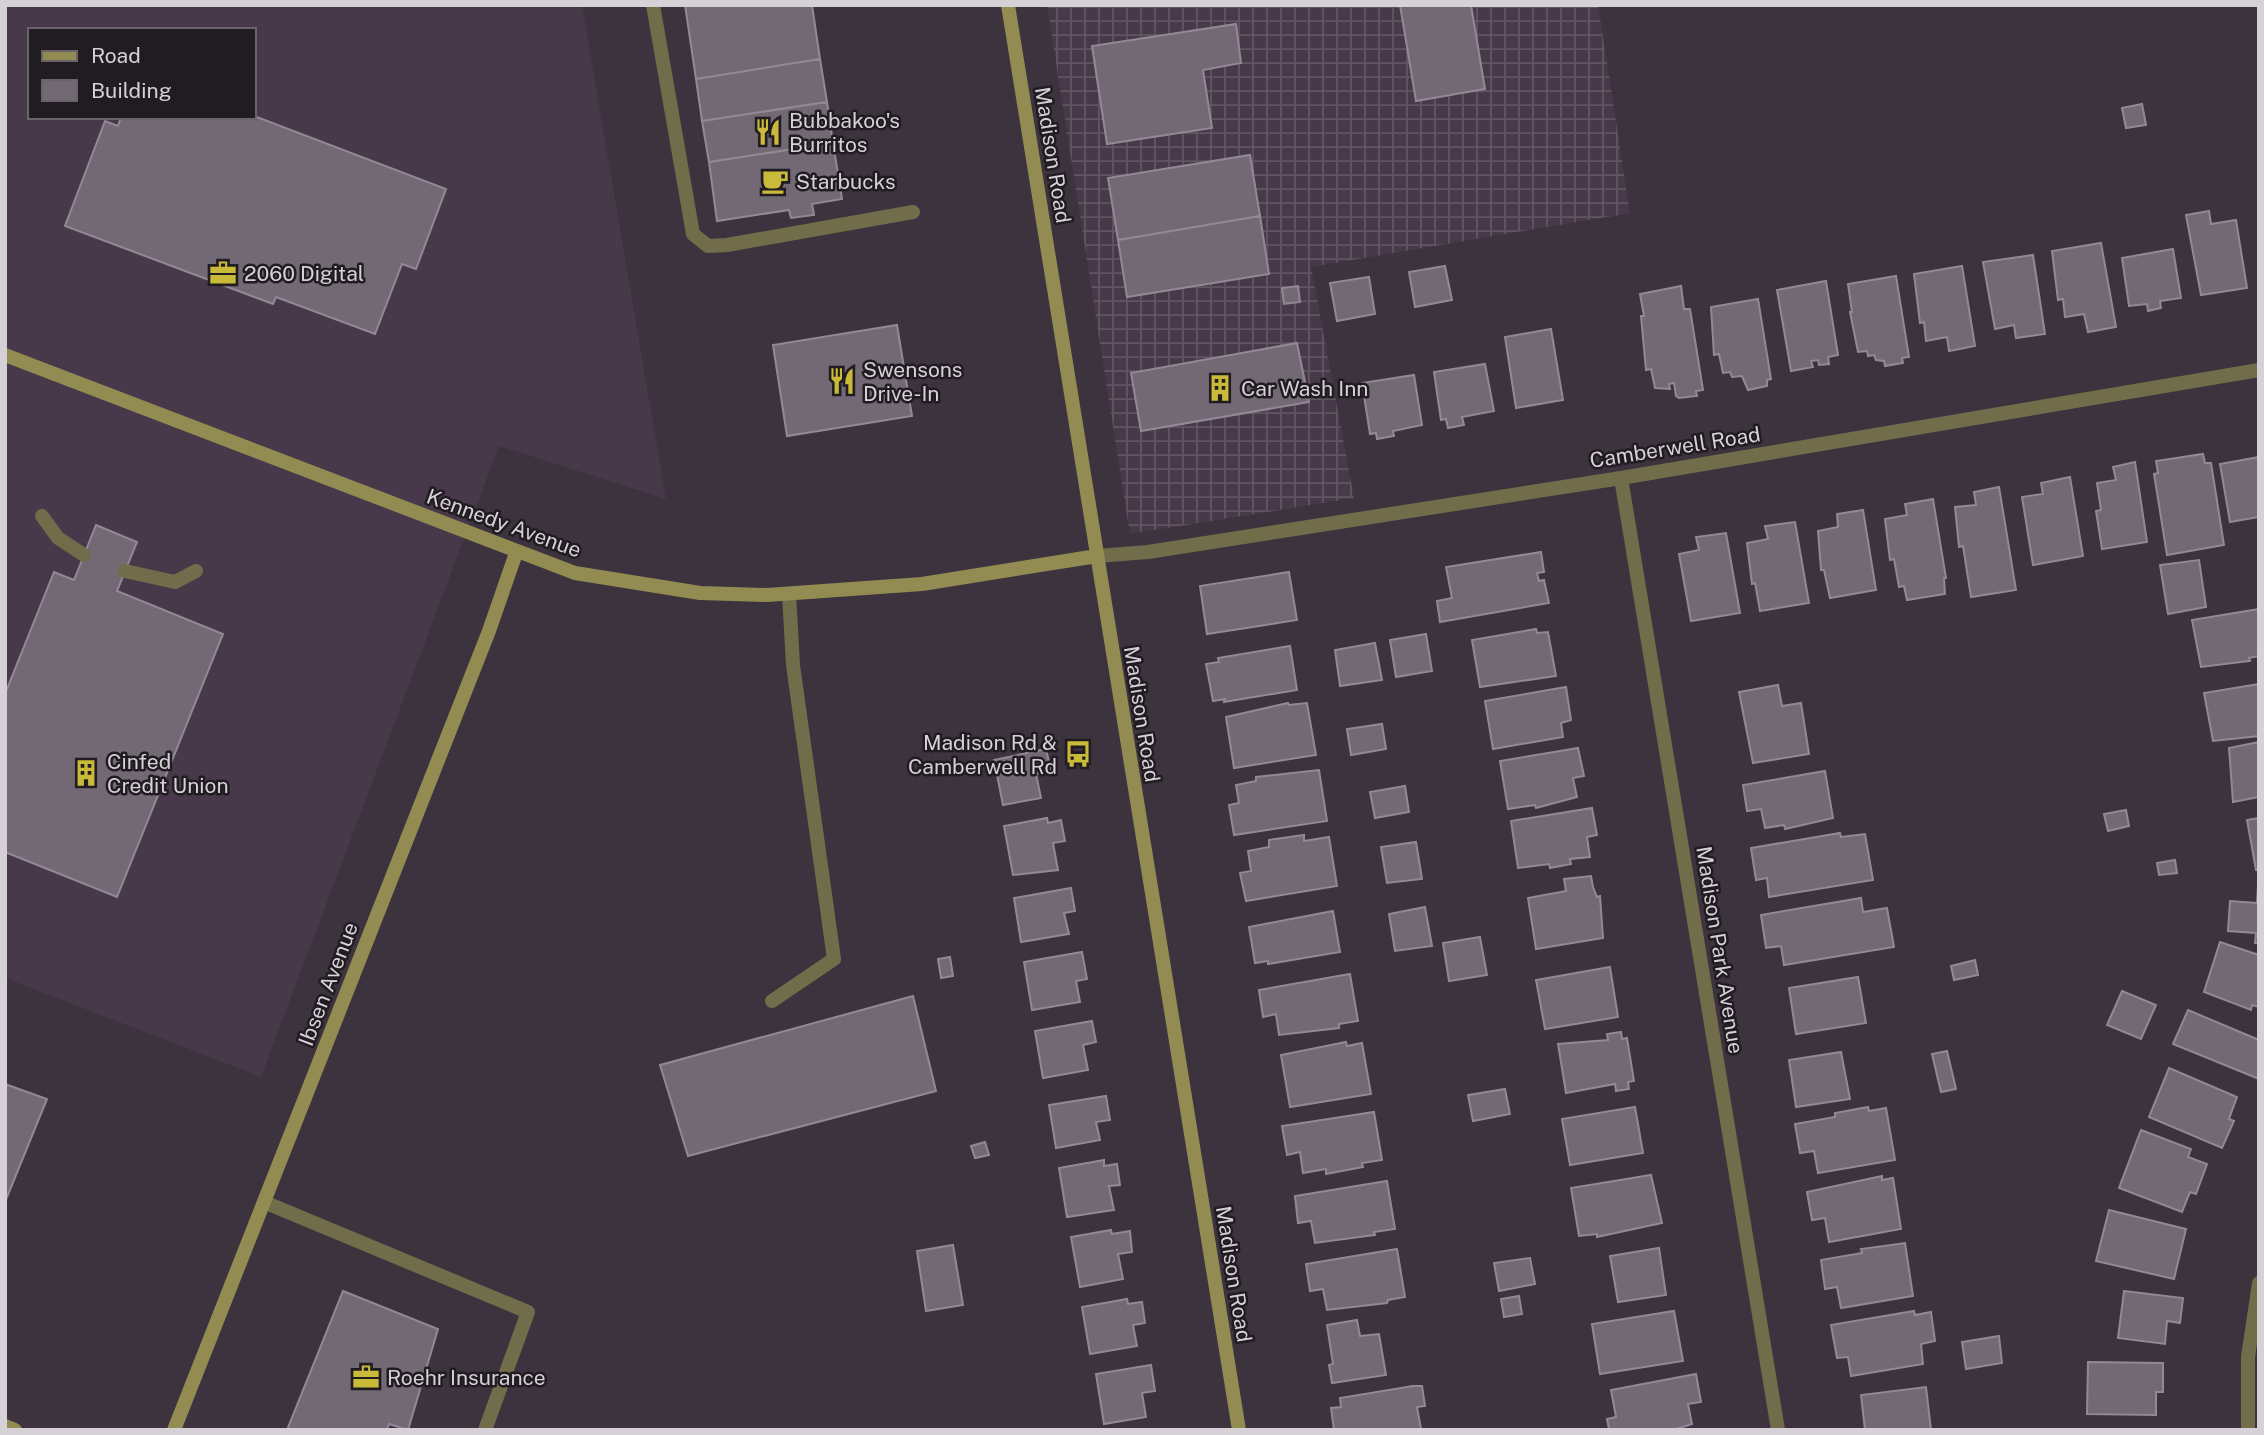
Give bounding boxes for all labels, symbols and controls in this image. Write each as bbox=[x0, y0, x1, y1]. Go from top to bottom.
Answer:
legend bbox=[28, 28, 256, 119]
text: Road bbox=[91, 43, 141, 68]
text: Building bbox=[91, 78, 172, 103]
street label: Madison Road bbox=[1030, 85, 1076, 225]
place label: Bubbakoo's Burritos bbox=[789, 108, 900, 157]
restaurant icon: Bubbakoo's Burritos bbox=[753, 117, 783, 147]
cafe icon: Starbucks bbox=[760, 166, 790, 196]
place label: Starbucks bbox=[796, 169, 896, 194]
office icon: 2060 Digital bbox=[208, 258, 238, 288]
place label: 2060 Digital bbox=[244, 261, 364, 286]
place label: Swensons Drive-In bbox=[863, 357, 962, 406]
restaurant icon: Swensons Drive-In bbox=[827, 366, 857, 396]
building icon: Car Wash Inn bbox=[1205, 373, 1235, 403]
place label: Car Wash Inn bbox=[1241, 376, 1368, 401]
street label: Camberwell Road bbox=[1588, 421, 1762, 473]
street label: Kennedy Avenue bbox=[423, 483, 585, 563]
street label: Madison Road bbox=[1119, 644, 1165, 784]
place label: Madison Rd & Camberwell Rd bbox=[908, 730, 1057, 779]
bus stop icon: Madison Rd & Camberwell Rd bbox=[1063, 739, 1093, 769]
place label: Cinfed Credit Union bbox=[107, 749, 229, 798]
building icon: Cinfed Credit Union bbox=[71, 758, 101, 788]
street label: Madison Park Avenue bbox=[1691, 844, 1749, 1056]
street label: Ibsen Avenue bbox=[293, 919, 363, 1049]
street label: Madison Road bbox=[1211, 1204, 1257, 1344]
office icon: Roehr Insurance bbox=[351, 1362, 381, 1392]
place label: Roehr Insurance bbox=[387, 1365, 546, 1390]

